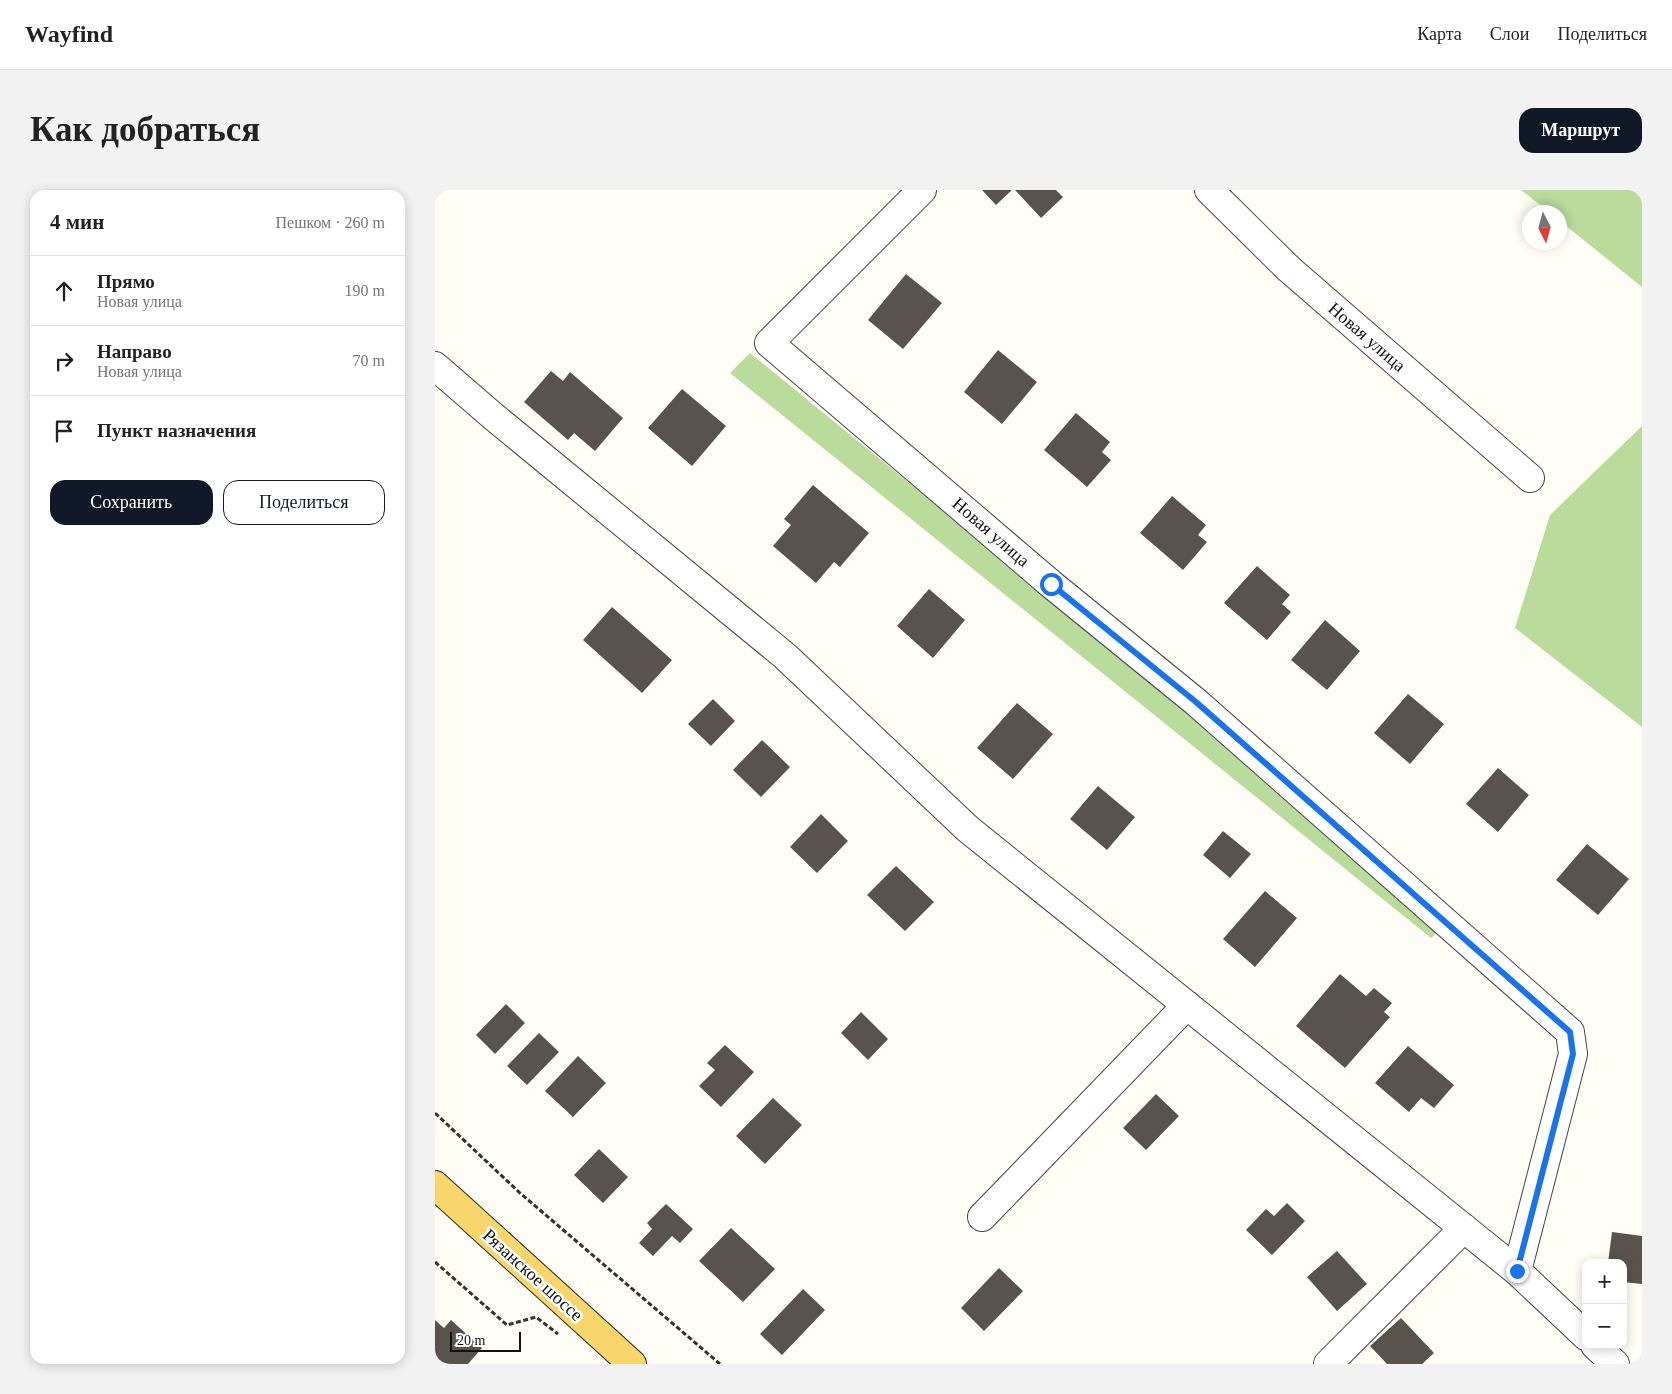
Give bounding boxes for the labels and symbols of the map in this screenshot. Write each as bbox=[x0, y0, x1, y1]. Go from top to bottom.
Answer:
north arrow bbox=[1522, 205, 1567, 250]
street label: Новая улица bbox=[1324, 298, 1410, 376]
street label: Новая улица bbox=[948, 493, 1034, 571]
route start bbox=[1040, 573, 1063, 596]
street label: Рязанское шоссе bbox=[479, 1225, 587, 1325]
route end bbox=[1506, 1260, 1529, 1283]
scale bar bbox=[450, 1329, 521, 1352]

